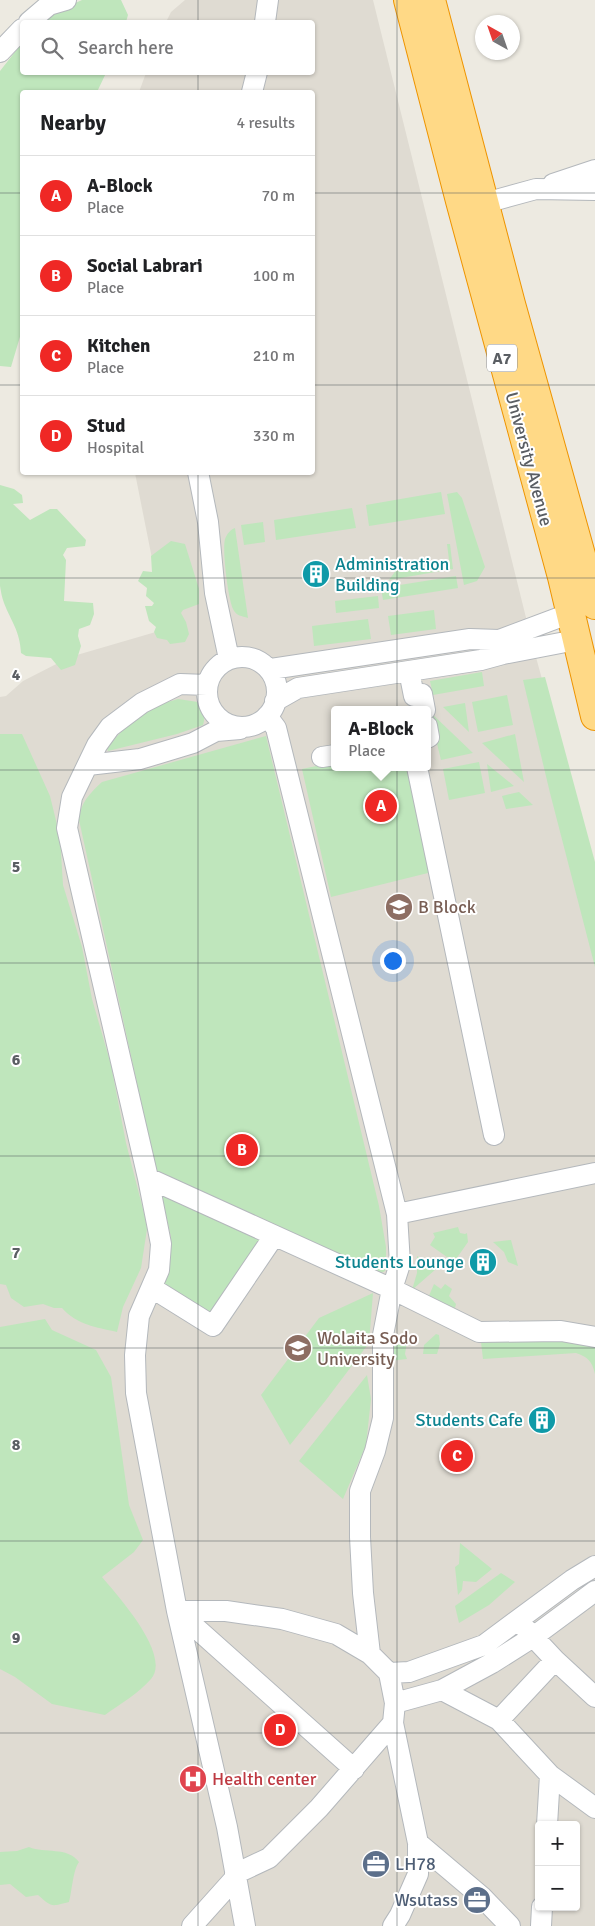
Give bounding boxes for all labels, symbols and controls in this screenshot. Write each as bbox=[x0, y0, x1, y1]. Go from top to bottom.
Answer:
north arrow bbox=[475, 15, 520, 60]
search box bbox=[20, 20, 315, 75]
icon: search bbox=[38, 34, 66, 62]
text: Search here bbox=[78, 36, 174, 60]
text: Nearby bbox=[40, 110, 106, 136]
text: 4 results bbox=[236, 113, 295, 133]
text: A-Block bbox=[87, 174, 153, 198]
text: A bbox=[51, 186, 61, 206]
text: 70 m bbox=[261, 186, 295, 206]
text: Place bbox=[87, 198, 124, 218]
text: Social Labrari bbox=[87, 254, 203, 278]
text: B bbox=[51, 266, 61, 286]
text: 100 m bbox=[253, 266, 295, 286]
text: Place bbox=[87, 278, 124, 298]
text: Kitchen bbox=[87, 334, 151, 358]
road number: A7 bbox=[487, 344, 517, 372]
text: C bbox=[51, 346, 61, 366]
text: 210 m bbox=[253, 346, 295, 366]
text: Place bbox=[87, 358, 124, 378]
street label: University Avenue bbox=[501, 390, 557, 528]
text: Stud bbox=[87, 414, 125, 438]
text: D bbox=[51, 426, 61, 446]
text: 330 m bbox=[253, 426, 295, 446]
text: Hospital bbox=[87, 438, 144, 458]
place label: Administration Building bbox=[335, 553, 449, 596]
building icon: Administration Building bbox=[301, 559, 331, 589]
text: 4 bbox=[12, 665, 21, 685]
popup bbox=[331, 706, 431, 771]
text: A-Block bbox=[348, 717, 414, 741]
text: Place bbox=[348, 741, 386, 761]
pin: A bbox=[365, 787, 397, 825]
text: 5 bbox=[12, 857, 20, 877]
school or university icon: B Block bbox=[384, 892, 414, 922]
place label: B Block bbox=[418, 896, 476, 918]
your location bbox=[380, 948, 406, 974]
text: 6 bbox=[12, 1050, 21, 1070]
pin: B bbox=[226, 1131, 258, 1169]
text: 7 bbox=[12, 1243, 21, 1263]
building icon: Students Lounge bbox=[468, 1247, 498, 1277]
place label: Students Lounge bbox=[335, 1251, 464, 1273]
place label: Wolaita Sodo University bbox=[317, 1327, 418, 1370]
school or university icon: Wolaita Sodo University bbox=[283, 1333, 313, 1363]
building icon: Students Cafe bbox=[527, 1405, 557, 1435]
place label: Students Cafe bbox=[416, 1409, 523, 1431]
text: 8 bbox=[12, 1435, 21, 1455]
pin: C bbox=[441, 1437, 473, 1475]
text: 9 bbox=[12, 1628, 21, 1648]
pin: D bbox=[264, 1711, 296, 1749]
hospital icon: Health center bbox=[178, 1764, 208, 1794]
place label: Health center bbox=[212, 1768, 317, 1790]
map controls bbox=[535, 1821, 580, 1911]
button: + bbox=[535, 1821, 580, 1866]
office icon: LH78 bbox=[361, 1849, 391, 1879]
place label: LH78 bbox=[395, 1853, 436, 1875]
button: − bbox=[535, 1866, 580, 1911]
office icon: Wsutass bbox=[462, 1885, 492, 1915]
place label: Wsutass bbox=[394, 1889, 458, 1911]

